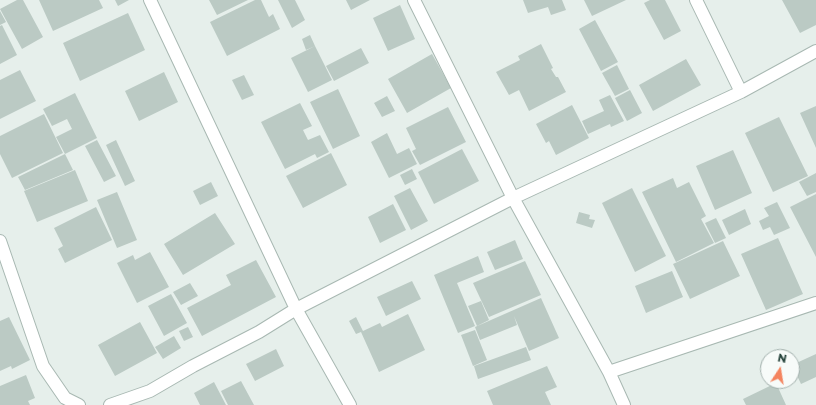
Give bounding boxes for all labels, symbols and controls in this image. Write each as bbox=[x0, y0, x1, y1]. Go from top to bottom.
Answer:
north arrow bbox=[760, 349, 800, 389]
text: N bbox=[776, 350, 788, 366]

